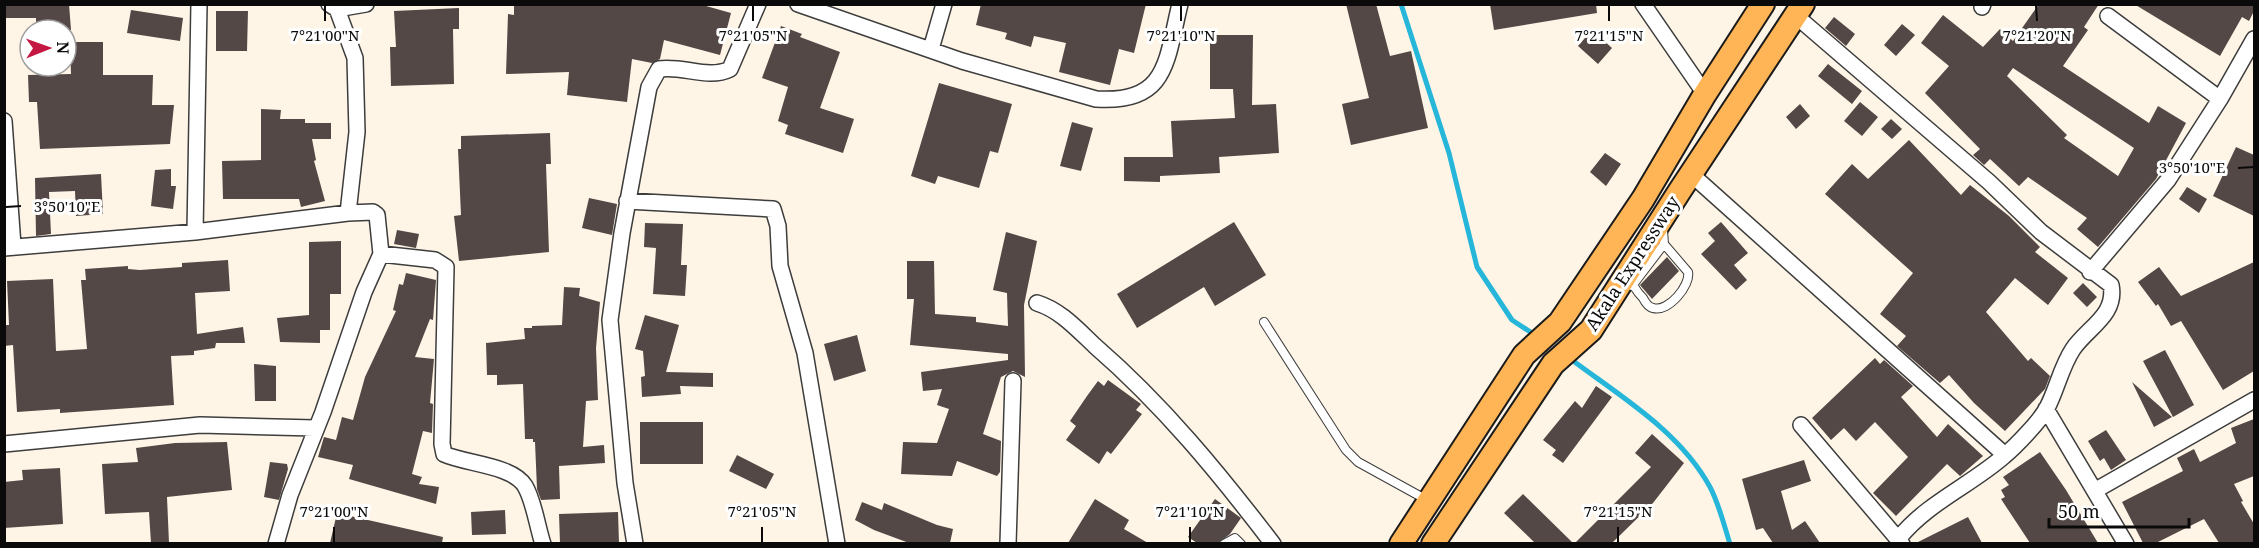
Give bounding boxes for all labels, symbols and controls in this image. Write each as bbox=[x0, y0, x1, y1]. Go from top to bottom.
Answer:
north arrow bbox=[18, 18, 78, 78]
text: 7°21'00"N bbox=[291, 25, 360, 45]
text: 7°21'05"N bbox=[719, 25, 788, 45]
text: 7°21'10"N bbox=[1147, 25, 1216, 45]
text: 7°21'15"N bbox=[1575, 25, 1644, 45]
text: 7°21'20"N bbox=[2003, 25, 2072, 45]
text: N bbox=[52, 41, 74, 55]
text: 3°50'10"E bbox=[2159, 157, 2225, 177]
street label: Akala Expressway bbox=[1579, 190, 1685, 335]
text: 3°50'10"E bbox=[34, 196, 100, 216]
scale bar bbox=[2049, 491, 2188, 529]
text: 50 m bbox=[2058, 499, 2100, 523]
text: 7°21'00"N bbox=[300, 501, 369, 521]
text: 7°21'05"N bbox=[728, 501, 797, 521]
text: 7°21'10"N bbox=[1156, 501, 1225, 521]
text: 7°21'15"N bbox=[1584, 501, 1653, 521]

